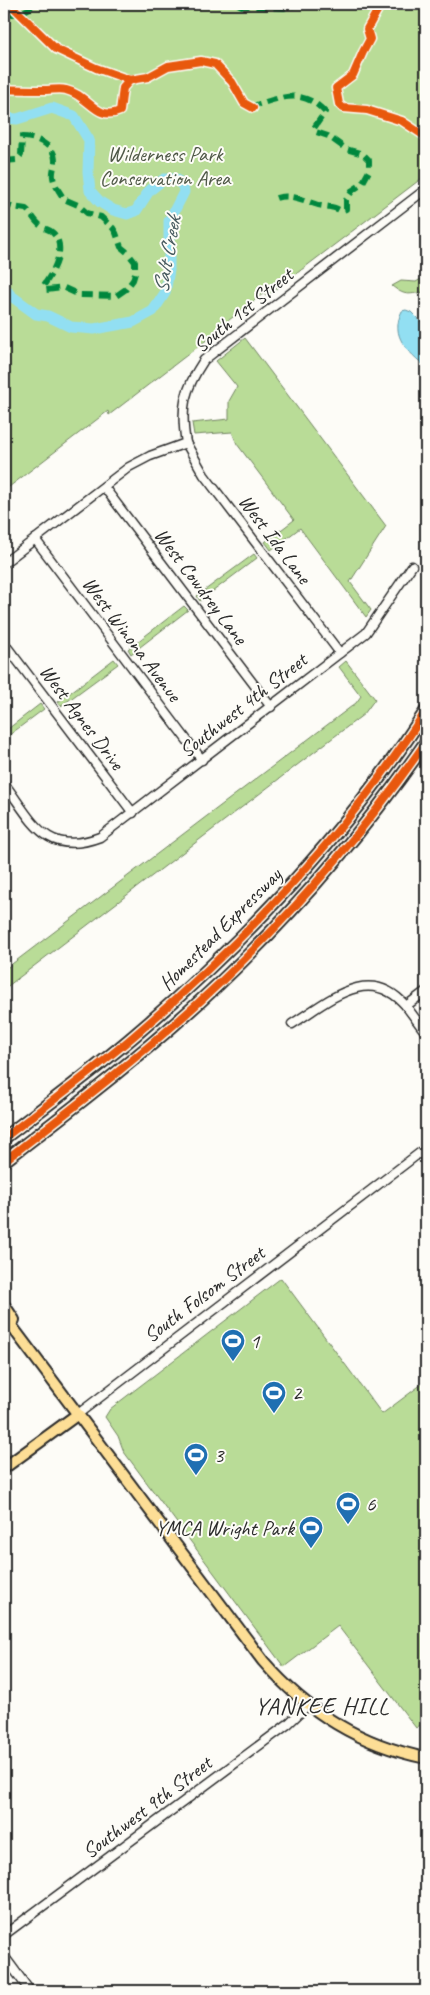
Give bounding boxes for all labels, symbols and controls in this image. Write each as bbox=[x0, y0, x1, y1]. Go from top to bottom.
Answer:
park label: Wilderness Park Conservation Area bbox=[100, 141, 232, 191]
water label: Salt Creek bbox=[147, 211, 188, 295]
street label: South 1st Street bbox=[188, 261, 300, 358]
street label: West Ida Lane bbox=[233, 489, 318, 591]
street label: West Cowdrey Lane bbox=[149, 523, 254, 650]
street label: West Winona Avenue bbox=[77, 572, 189, 708]
street label: Southwest 4th Street bbox=[174, 646, 314, 763]
street label: West Agnes Drive bbox=[34, 659, 131, 776]
street label: Homestead Expressway bbox=[153, 861, 288, 996]
street label: South Folsom Street bbox=[138, 1239, 271, 1348]
sports icon: 1 bbox=[220, 1328, 246, 1362]
place label: 1 bbox=[250, 1328, 261, 1354]
sports icon: 2 bbox=[261, 1380, 287, 1414]
place label: 2 bbox=[292, 1380, 303, 1406]
sports icon: 3 bbox=[183, 1442, 209, 1476]
place label: 3 bbox=[214, 1442, 225, 1468]
sports icon: 6 bbox=[335, 1491, 361, 1525]
place label: 6 bbox=[366, 1491, 376, 1517]
place label: YMCA Wright Park bbox=[155, 1515, 295, 1541]
sports icon: YMCA Wright Park bbox=[298, 1515, 324, 1549]
district label: YANKEE HILL bbox=[255, 1691, 389, 1721]
street label: Southwest 9th Street bbox=[77, 1749, 218, 1864]

